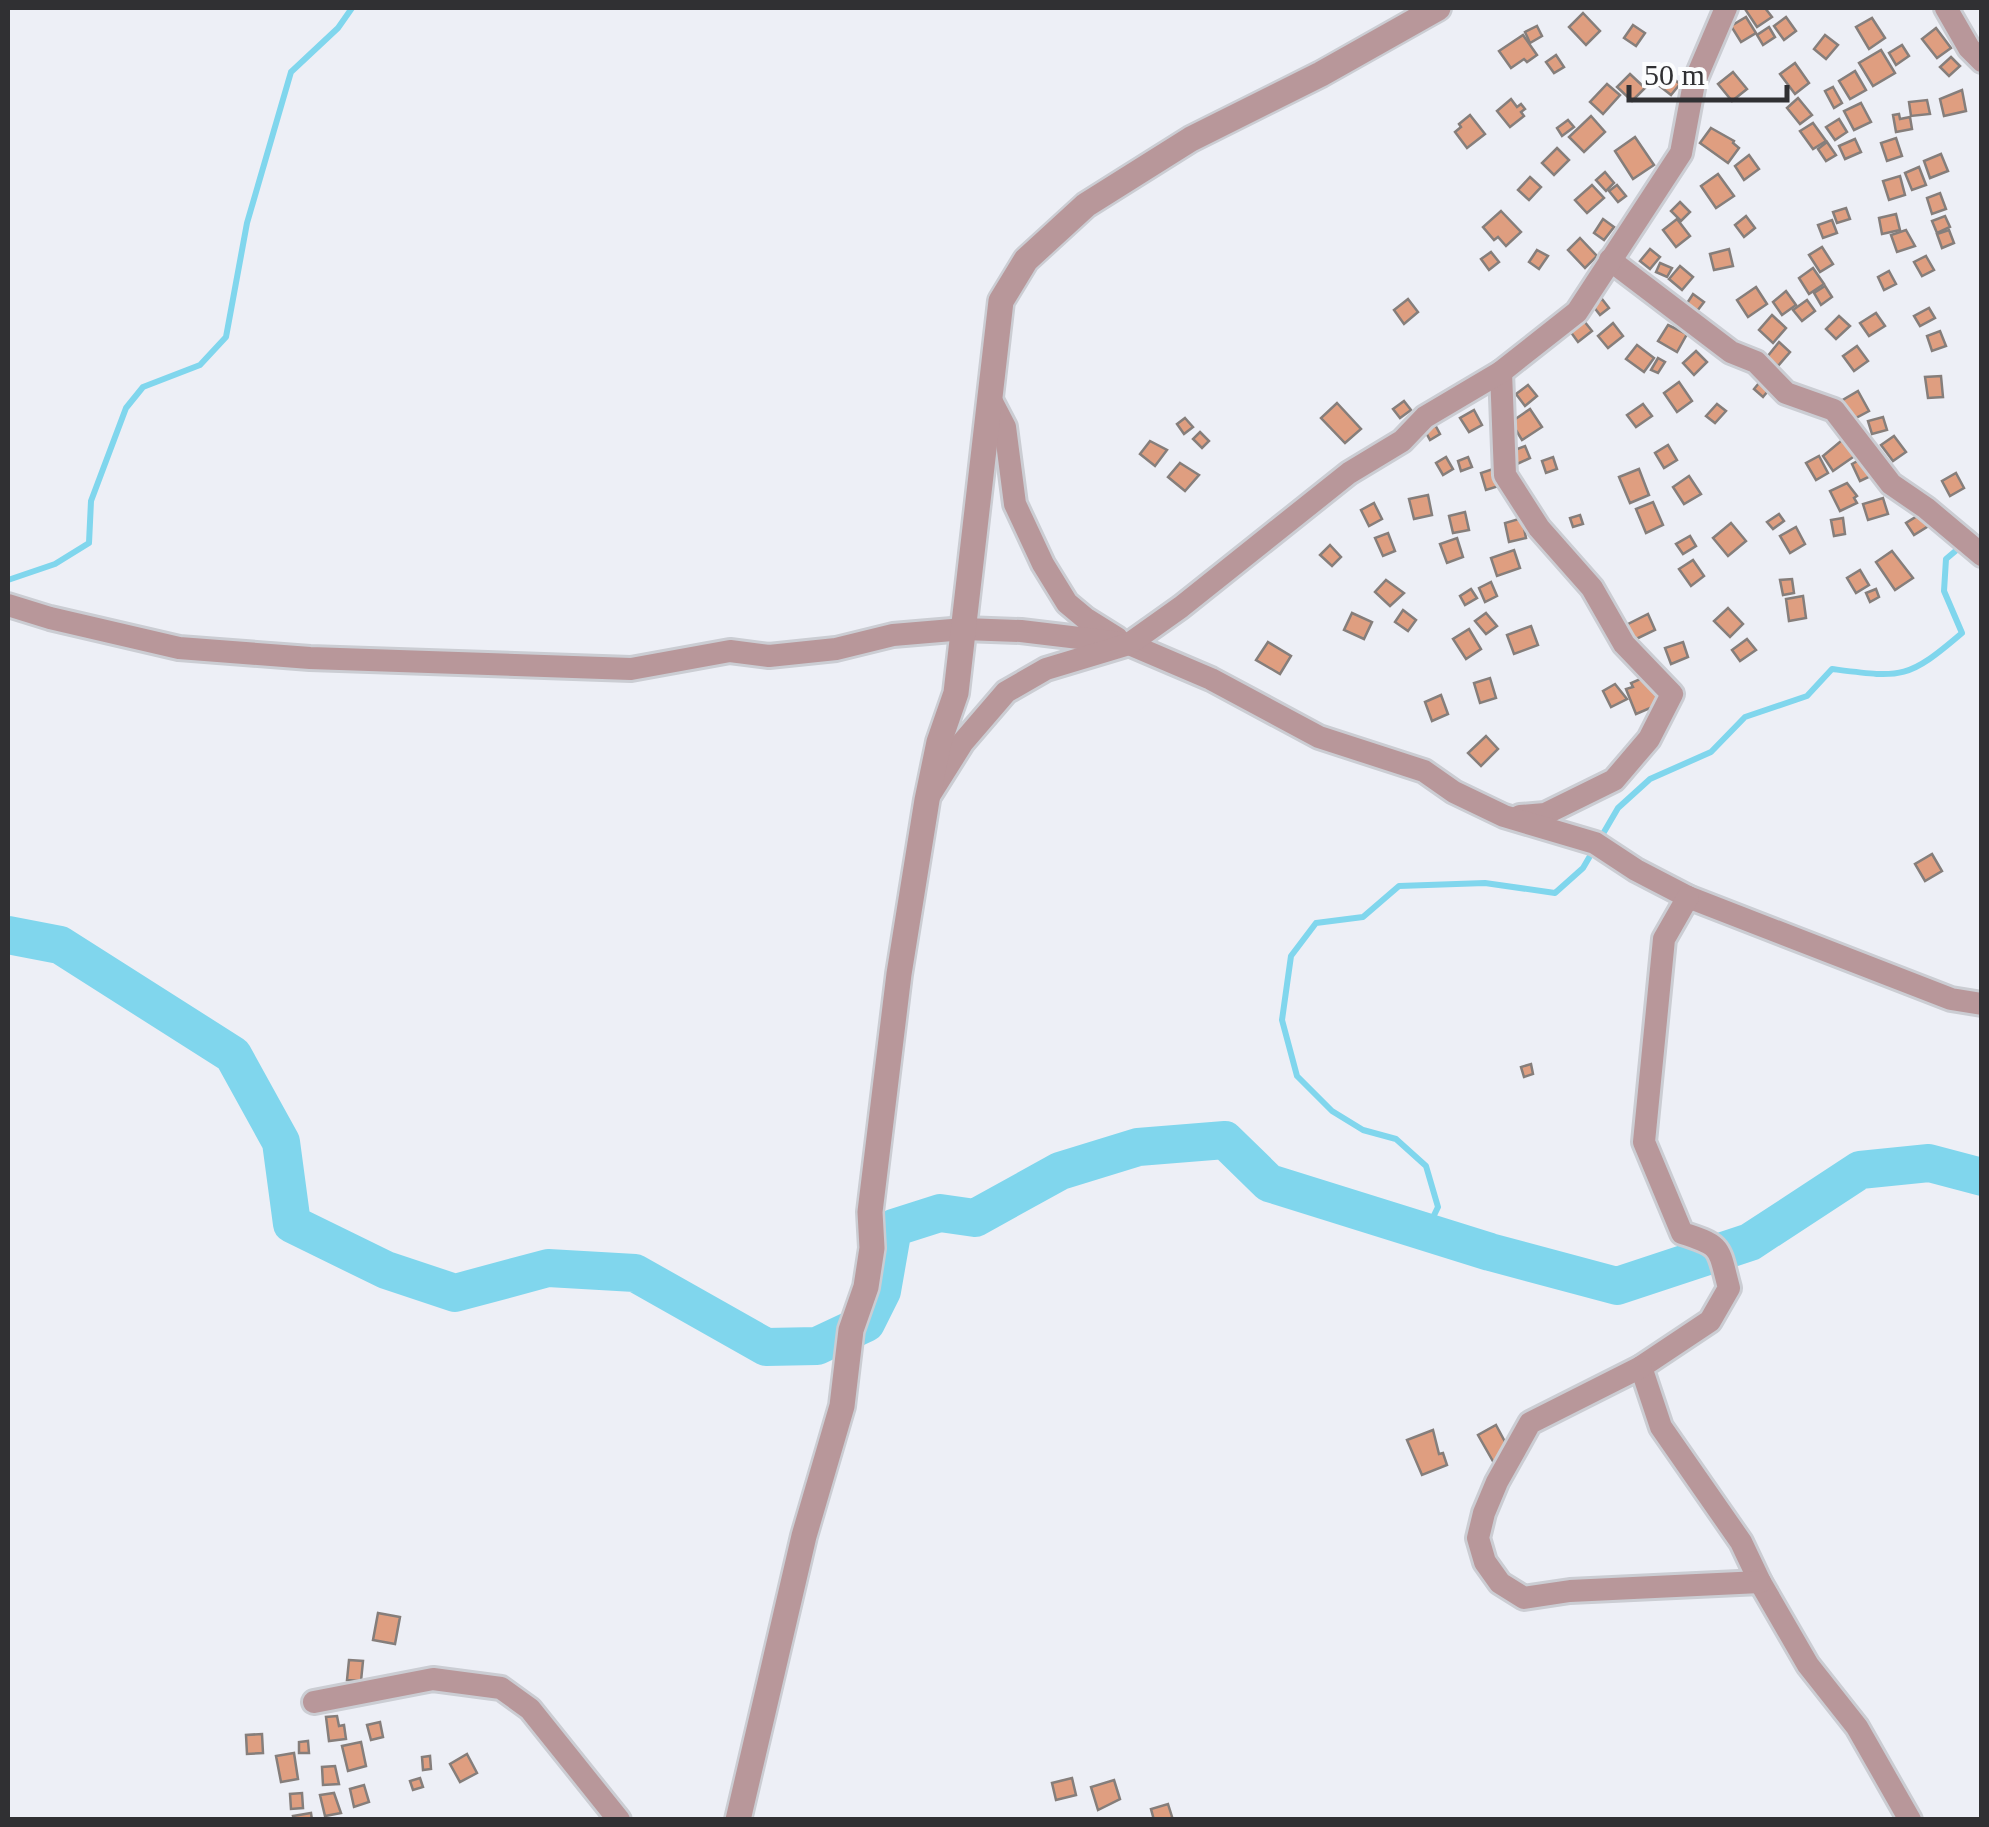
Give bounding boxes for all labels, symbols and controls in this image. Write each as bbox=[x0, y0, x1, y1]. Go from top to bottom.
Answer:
scale bar bbox=[1629, 40, 1786, 102]
text: 50 m bbox=[1644, 58, 1705, 91]

